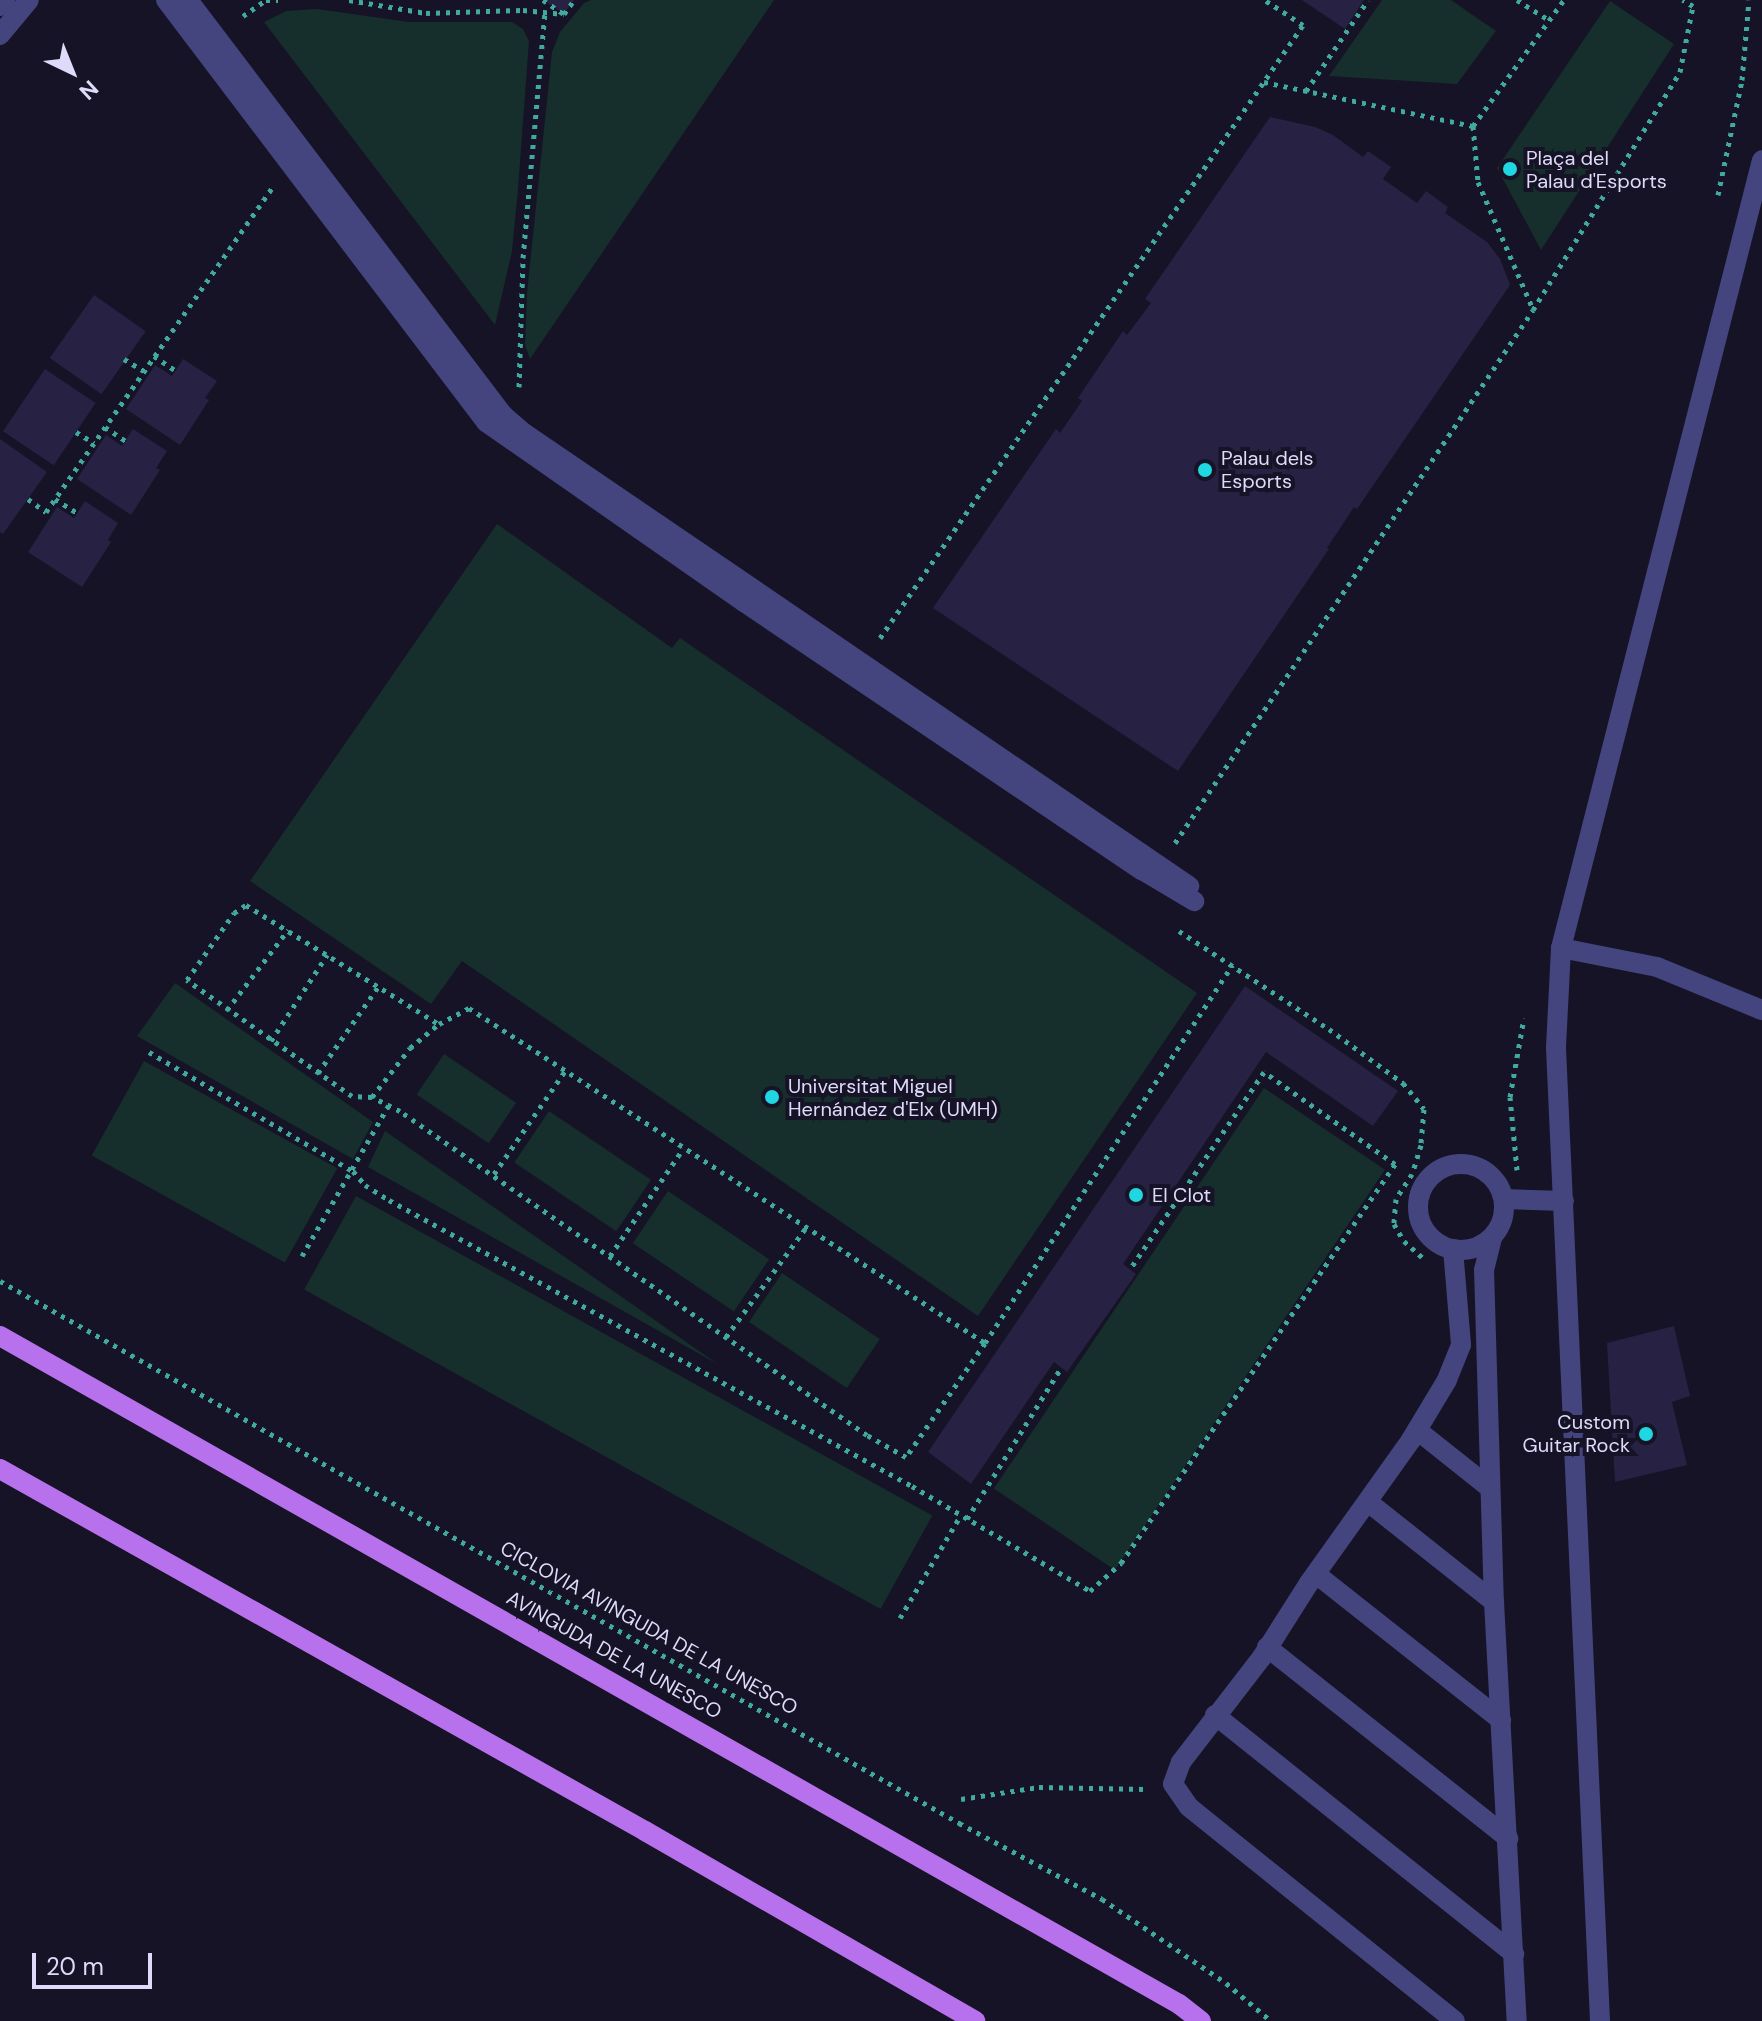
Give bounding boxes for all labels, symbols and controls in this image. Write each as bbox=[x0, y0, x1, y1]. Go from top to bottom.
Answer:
north arrow bbox=[32, 32, 112, 112]
text: N bbox=[73, 74, 104, 106]
place label: Plaça del Palau d'Esports bbox=[1526, 146, 1667, 193]
marker: Plaça del Palau d'Esports bbox=[1501, 160, 1519, 178]
place label: Palau dels Esports bbox=[1221, 446, 1314, 493]
marker: Palau dels Esports bbox=[1196, 461, 1214, 479]
place label: Universitat Miguel Hernández d'Elx (UMH) bbox=[788, 1074, 998, 1121]
marker: Universitat Miguel Hernández d'Elx (UMH) bbox=[763, 1088, 781, 1106]
place label: El Clot bbox=[1152, 1183, 1211, 1207]
marker: El Clot bbox=[1127, 1186, 1145, 1204]
place label: Custom Guitar Rock bbox=[1522, 1410, 1630, 1457]
marker: Custom Guitar Rock bbox=[1637, 1425, 1655, 1443]
street label: CICLOVIA AVINGUDA DE LA UNESCO bbox=[496, 1536, 802, 1720]
street label: AVINGUDA DE LA UNESCO bbox=[502, 1586, 726, 1724]
scale bar bbox=[36, 1937, 156, 1987]
text: 20 m bbox=[46, 1951, 104, 1982]

